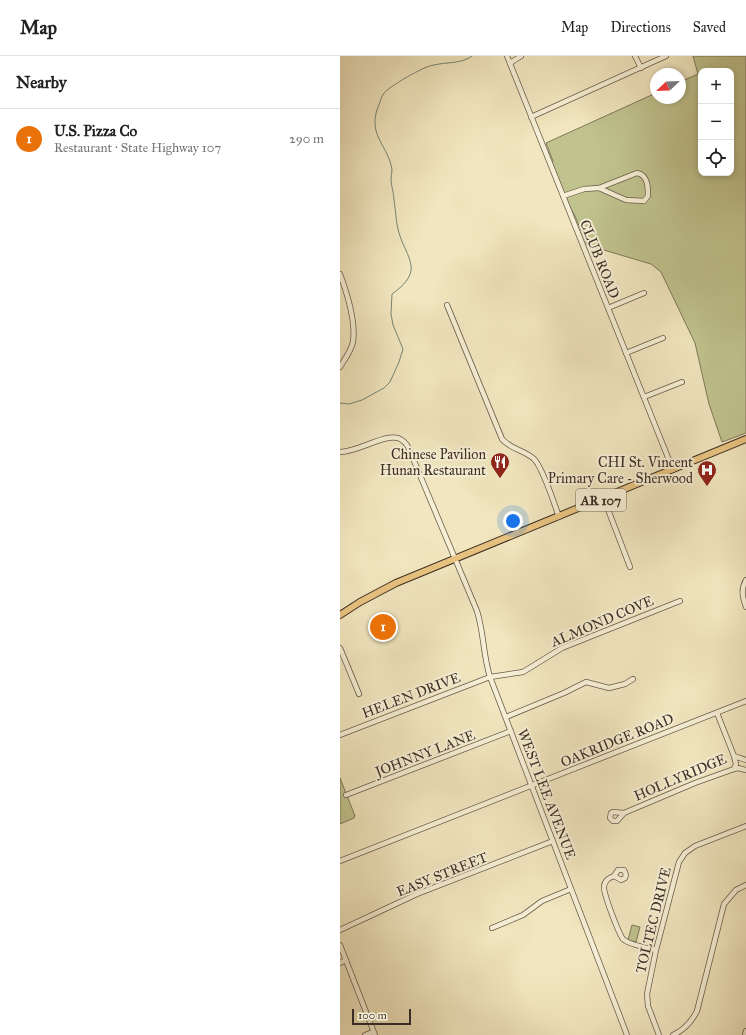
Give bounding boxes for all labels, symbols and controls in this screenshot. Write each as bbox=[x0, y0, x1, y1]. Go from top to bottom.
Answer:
text: Map bbox=[20, 16, 57, 39]
text: Map bbox=[561, 19, 588, 36]
text: Directions bbox=[610, 19, 671, 36]
text: Saved bbox=[693, 19, 726, 36]
north arrow bbox=[650, 68, 686, 104]
map controls bbox=[698, 68, 734, 176]
button: + bbox=[698, 68, 734, 104]
text: Nearby bbox=[16, 72, 67, 93]
button: − bbox=[698, 104, 734, 140]
text: U.S. Pizza Co bbox=[54, 122, 137, 140]
text: 1 bbox=[26, 131, 32, 147]
text: 290 m bbox=[289, 131, 324, 147]
text: Restaurant · State Highway 107 bbox=[54, 140, 221, 156]
button: locate bbox=[698, 140, 734, 176]
street label: CLUB ROAD bbox=[576, 217, 623, 301]
place label: Chinese Pavilion Hunan Restaurant bbox=[380, 446, 486, 479]
restaurant icon: Chinese Pavilion Hunan Restaurant bbox=[489, 451, 511, 479]
place label: CHI St. Vincent Primary Care - Sherwood bbox=[548, 454, 693, 487]
hospital icon: CHI St. Vincent Primary Care - Sherwood bbox=[696, 459, 718, 487]
road number: AR 107 bbox=[576, 489, 626, 511]
your location bbox=[503, 511, 523, 531]
street label: ALMOND COVE bbox=[547, 592, 656, 651]
pin: 1 bbox=[370, 612, 396, 642]
street label: HELEN DRIVE bbox=[360, 669, 463, 722]
street label: OAKRIDGE ROAD bbox=[558, 710, 676, 771]
street label: WEST LEE AVENUE bbox=[514, 726, 579, 862]
street label: JOHNNY LANE bbox=[371, 727, 478, 782]
street label: HOLLYRIDGE bbox=[631, 750, 729, 805]
street label: EASY STREET bbox=[394, 848, 491, 900]
street label: TOLTEC DRIVE bbox=[632, 865, 675, 975]
scale bar bbox=[352, 1007, 411, 1026]
text: 100 m bbox=[358, 1009, 387, 1022]

